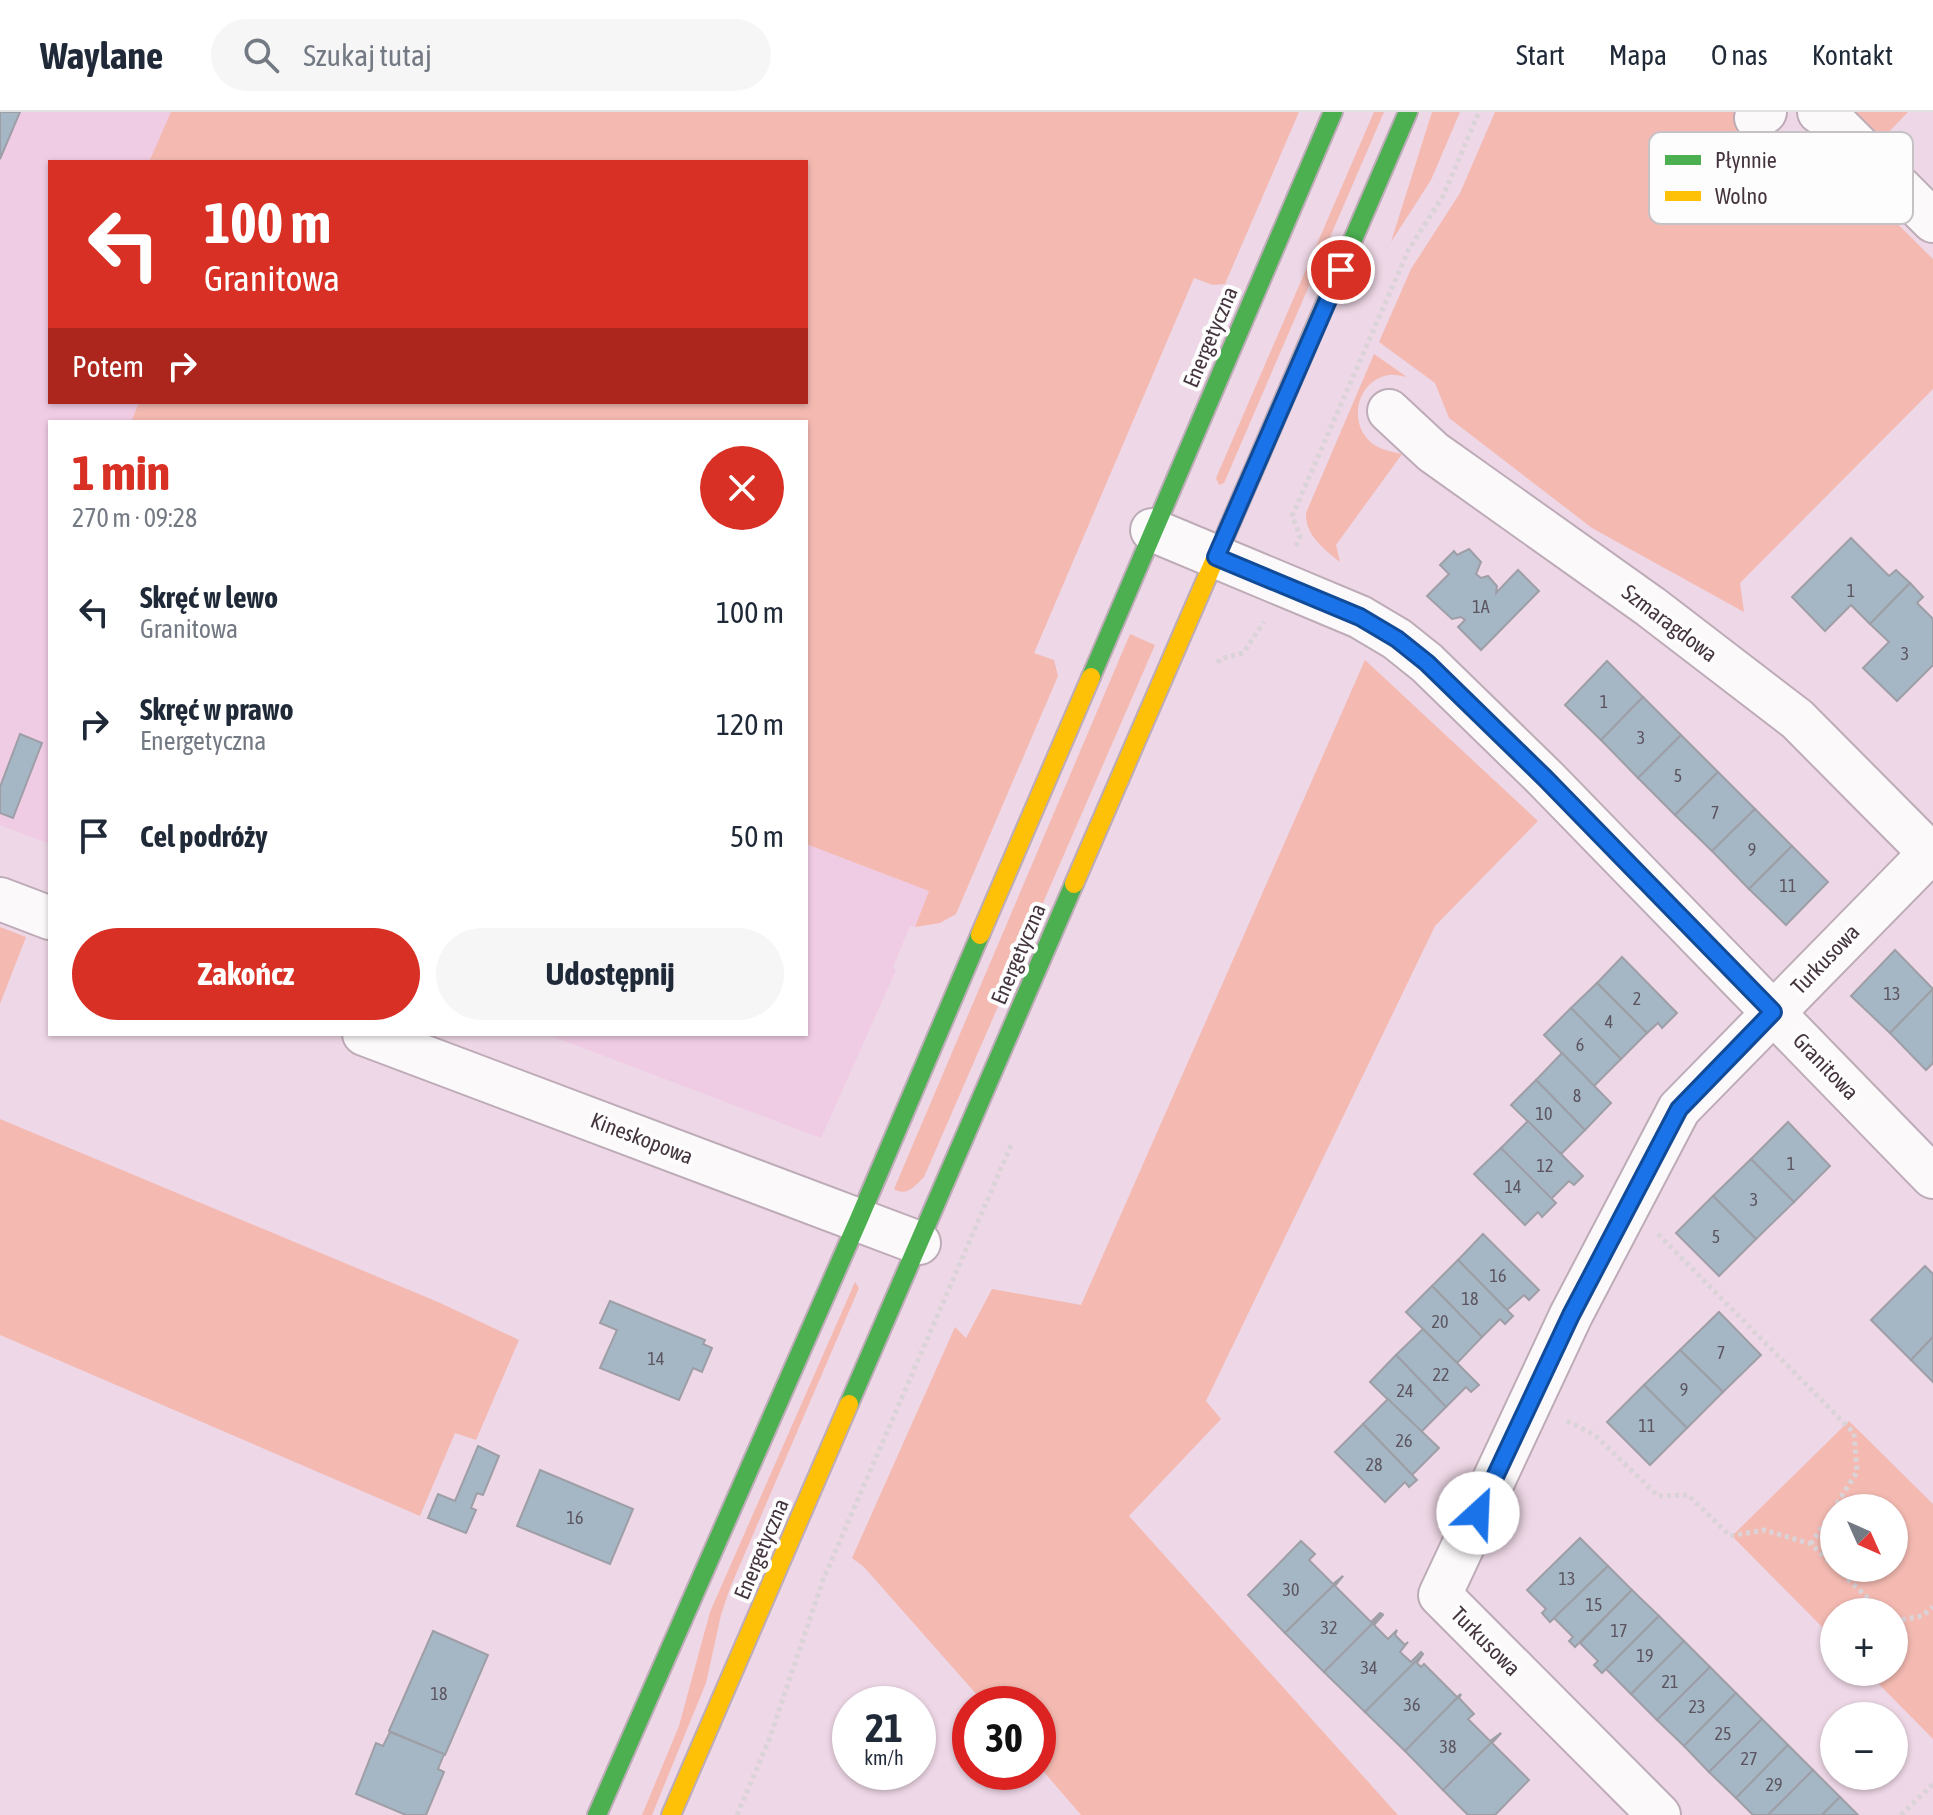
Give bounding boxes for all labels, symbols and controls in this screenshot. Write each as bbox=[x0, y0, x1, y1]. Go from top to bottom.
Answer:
search box bbox=[211, 19, 771, 91]
icon: search bbox=[239, 33, 283, 77]
text: Waylane bbox=[40, 34, 163, 77]
text: Szukaj tutaj bbox=[303, 38, 432, 72]
text: Start bbox=[1516, 39, 1565, 71]
text: Mapa bbox=[1609, 39, 1667, 71]
text: O nas bbox=[1711, 39, 1768, 71]
text: Kontakt bbox=[1812, 39, 1893, 71]
legend bbox=[1649, 132, 1913, 224]
text: Płynnie bbox=[1715, 147, 1777, 173]
text: Wolno bbox=[1715, 183, 1767, 209]
text: 100 m bbox=[204, 191, 331, 255]
icon: left bbox=[72, 192, 176, 296]
pin bbox=[1307, 236, 1375, 304]
icon: arrive bbox=[1319, 248, 1363, 292]
text: Granitowa bbox=[204, 257, 340, 299]
street label: Energetyczna bbox=[1177, 283, 1243, 391]
icon: right bbox=[160, 344, 204, 388]
text: Potem bbox=[72, 349, 144, 383]
text: 1 min bbox=[72, 445, 170, 500]
button: close bbox=[700, 446, 784, 530]
text: 270 m · 09:28 bbox=[72, 503, 197, 533]
street label: Szmaragdowa bbox=[1617, 579, 1723, 667]
text: Skręć w lewo bbox=[140, 580, 278, 614]
house number: 1 bbox=[1847, 580, 1855, 601]
icon: left bbox=[72, 590, 116, 634]
text: 100 m bbox=[716, 595, 784, 629]
house number: 1A bbox=[1472, 596, 1490, 617]
text: Granitowa bbox=[140, 614, 238, 644]
house number: 3 bbox=[1901, 643, 1909, 664]
house number: 1 bbox=[1600, 691, 1608, 712]
text: Skręć w prawo bbox=[140, 692, 293, 726]
icon: right bbox=[72, 702, 116, 746]
text: 120 m bbox=[716, 707, 784, 741]
text: Energetyczna bbox=[140, 726, 266, 756]
house number: 3 bbox=[1637, 727, 1645, 748]
house number: 5 bbox=[1674, 765, 1682, 786]
house number: 7 bbox=[1711, 802, 1719, 823]
icon: arrive bbox=[72, 814, 116, 858]
text: Cel podróży bbox=[140, 819, 268, 853]
text: 50 m bbox=[730, 819, 784, 853]
house number: 9 bbox=[1748, 839, 1756, 860]
house number: 11 bbox=[1780, 875, 1796, 896]
street label: Energetyczna bbox=[985, 900, 1051, 1008]
street label: Turkusowa bbox=[1785, 919, 1865, 999]
button: Zakończ bbox=[72, 928, 420, 1020]
button: Udostępnij bbox=[436, 928, 784, 1020]
house number: 13 bbox=[1884, 983, 1900, 1004]
house number: 2 bbox=[1633, 988, 1641, 1009]
house number: 4 bbox=[1605, 1011, 1613, 1032]
street label: Granitowa bbox=[1788, 1027, 1864, 1105]
house number: 6 bbox=[1576, 1034, 1584, 1055]
house number: 8 bbox=[1573, 1085, 1581, 1106]
house number: 10 bbox=[1536, 1103, 1552, 1124]
street label: Kineskopowa bbox=[587, 1107, 697, 1169]
house number: 1 bbox=[1787, 1153, 1795, 1174]
house number: 12 bbox=[1537, 1155, 1553, 1176]
house number: 14 bbox=[1505, 1176, 1521, 1197]
house number: 3 bbox=[1750, 1189, 1758, 1210]
house number: 5 bbox=[1712, 1226, 1720, 1247]
house number: 16 bbox=[1490, 1265, 1506, 1286]
house number: 18 bbox=[1462, 1288, 1478, 1309]
house number: 20 bbox=[1432, 1311, 1448, 1332]
house number: 7 bbox=[1717, 1342, 1725, 1363]
house number: 14 bbox=[648, 1348, 664, 1369]
house number: 22 bbox=[1433, 1364, 1449, 1385]
house number: 9 bbox=[1680, 1379, 1688, 1400]
house number: 24 bbox=[1397, 1380, 1413, 1401]
house number: 11 bbox=[1639, 1415, 1655, 1436]
house number: 26 bbox=[1396, 1430, 1412, 1451]
house number: 28 bbox=[1366, 1454, 1382, 1475]
position arrow bbox=[1436, 1471, 1520, 1555]
north arrow bbox=[1820, 1494, 1908, 1582]
map controls bbox=[1820, 1494, 1908, 1790]
street label: Energetyczna bbox=[728, 1495, 794, 1603]
house number: 16 bbox=[567, 1507, 583, 1528]
house number: 13 bbox=[1559, 1568, 1575, 1589]
house number: 30 bbox=[1283, 1579, 1299, 1600]
house number: 15 bbox=[1586, 1594, 1602, 1615]
button: + bbox=[1820, 1598, 1908, 1686]
street label: Turkusowa bbox=[1446, 1601, 1526, 1681]
house number: 32 bbox=[1321, 1617, 1337, 1638]
house number: 17 bbox=[1611, 1620, 1627, 1641]
house number: 19 bbox=[1637, 1645, 1653, 1666]
house number: 34 bbox=[1361, 1657, 1377, 1678]
house number: 21 bbox=[1662, 1671, 1678, 1692]
house number: 18 bbox=[431, 1683, 447, 1704]
speed limit sign: 30 bbox=[952, 1686, 1056, 1790]
house number: 36 bbox=[1404, 1694, 1420, 1715]
house number: 23 bbox=[1689, 1696, 1705, 1717]
button: − bbox=[1820, 1702, 1908, 1790]
text: 21 bbox=[865, 1705, 903, 1750]
house number: 25 bbox=[1715, 1723, 1731, 1744]
house number: 38 bbox=[1440, 1736, 1456, 1757]
text: km/h bbox=[864, 1746, 904, 1769]
house number: 27 bbox=[1741, 1748, 1757, 1769]
house number: 29 bbox=[1766, 1774, 1782, 1795]

